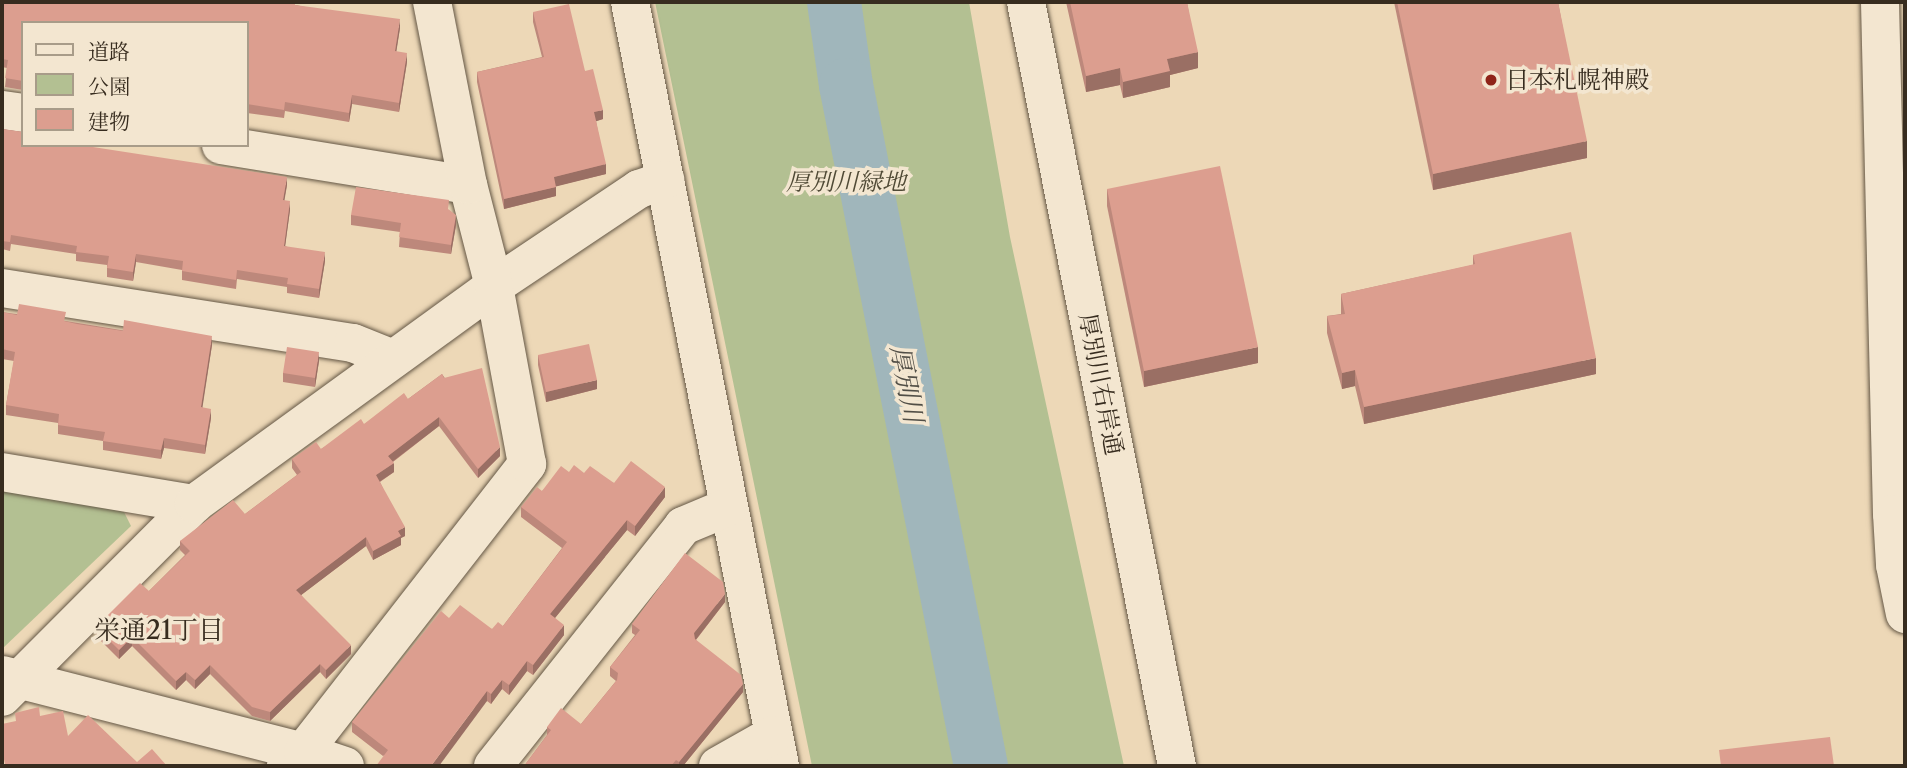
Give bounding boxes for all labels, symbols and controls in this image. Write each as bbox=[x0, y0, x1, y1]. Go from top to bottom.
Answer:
legend bbox=[21, 21, 248, 147]
text: 道路 bbox=[88, 39, 130, 64]
place label: 日本札幌神殿 bbox=[1505, 66, 1649, 94]
marker: 日本札幌神殿 bbox=[1483, 72, 1499, 88]
text: 公園 bbox=[88, 74, 130, 99]
text: 建物 bbox=[88, 109, 130, 134]
park label: 厚別川緑地 bbox=[786, 168, 906, 196]
street label: 厚別川右岸通 bbox=[1073, 311, 1129, 457]
water label: 厚別川 bbox=[883, 343, 929, 425]
district label: 栄通21丁目 bbox=[94, 615, 224, 647]

